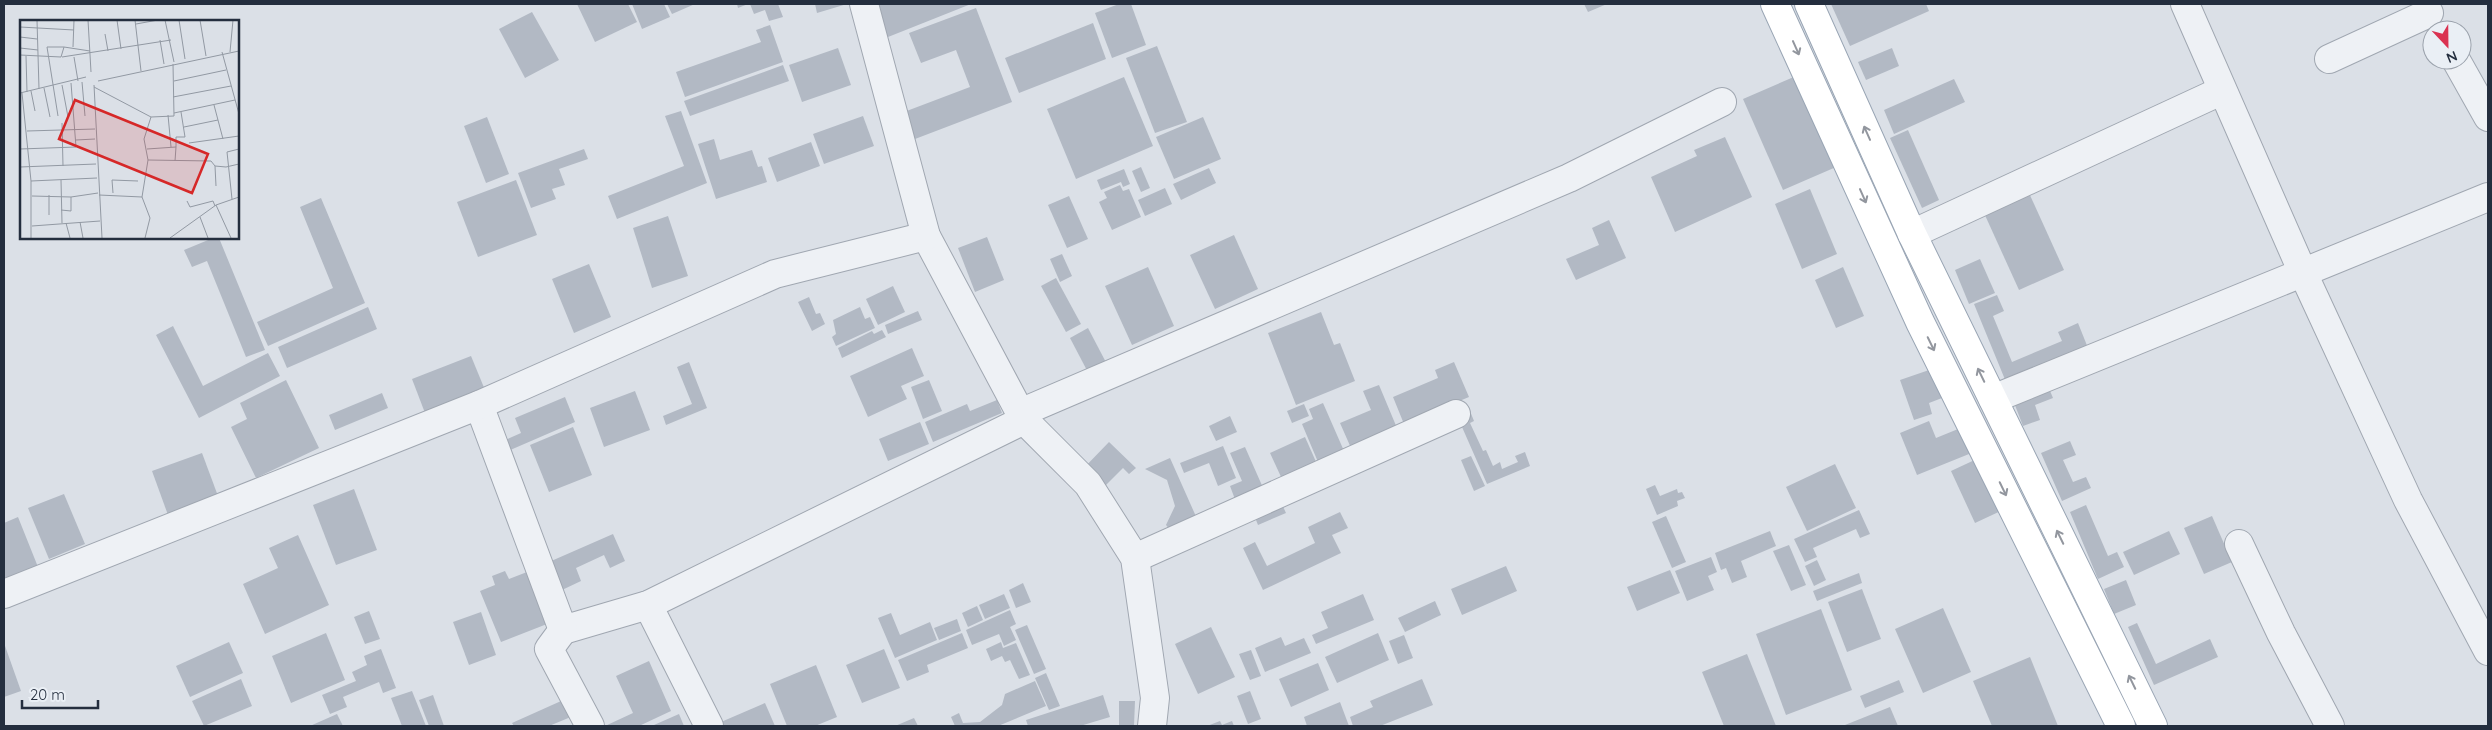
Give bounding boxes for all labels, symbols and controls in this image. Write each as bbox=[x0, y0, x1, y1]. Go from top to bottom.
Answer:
inset map bbox=[20, 20, 239, 239]
north arrow bbox=[2422, 20, 2472, 70]
one-way arrow bbox=[1791, 40, 1801, 55]
text: N bbox=[2444, 47, 2460, 67]
one-way arrow bbox=[1862, 126, 1871, 141]
one-way arrow bbox=[1858, 188, 1868, 203]
one-way arrow bbox=[1927, 336, 1936, 351]
one-way arrow bbox=[1976, 368, 1985, 383]
one-way arrow bbox=[1999, 481, 2008, 496]
one-way arrow bbox=[2055, 529, 2065, 544]
one-way arrow bbox=[2127, 675, 2137, 690]
scale bar bbox=[22, 678, 99, 710]
text: 20 m bbox=[30, 685, 65, 704]

